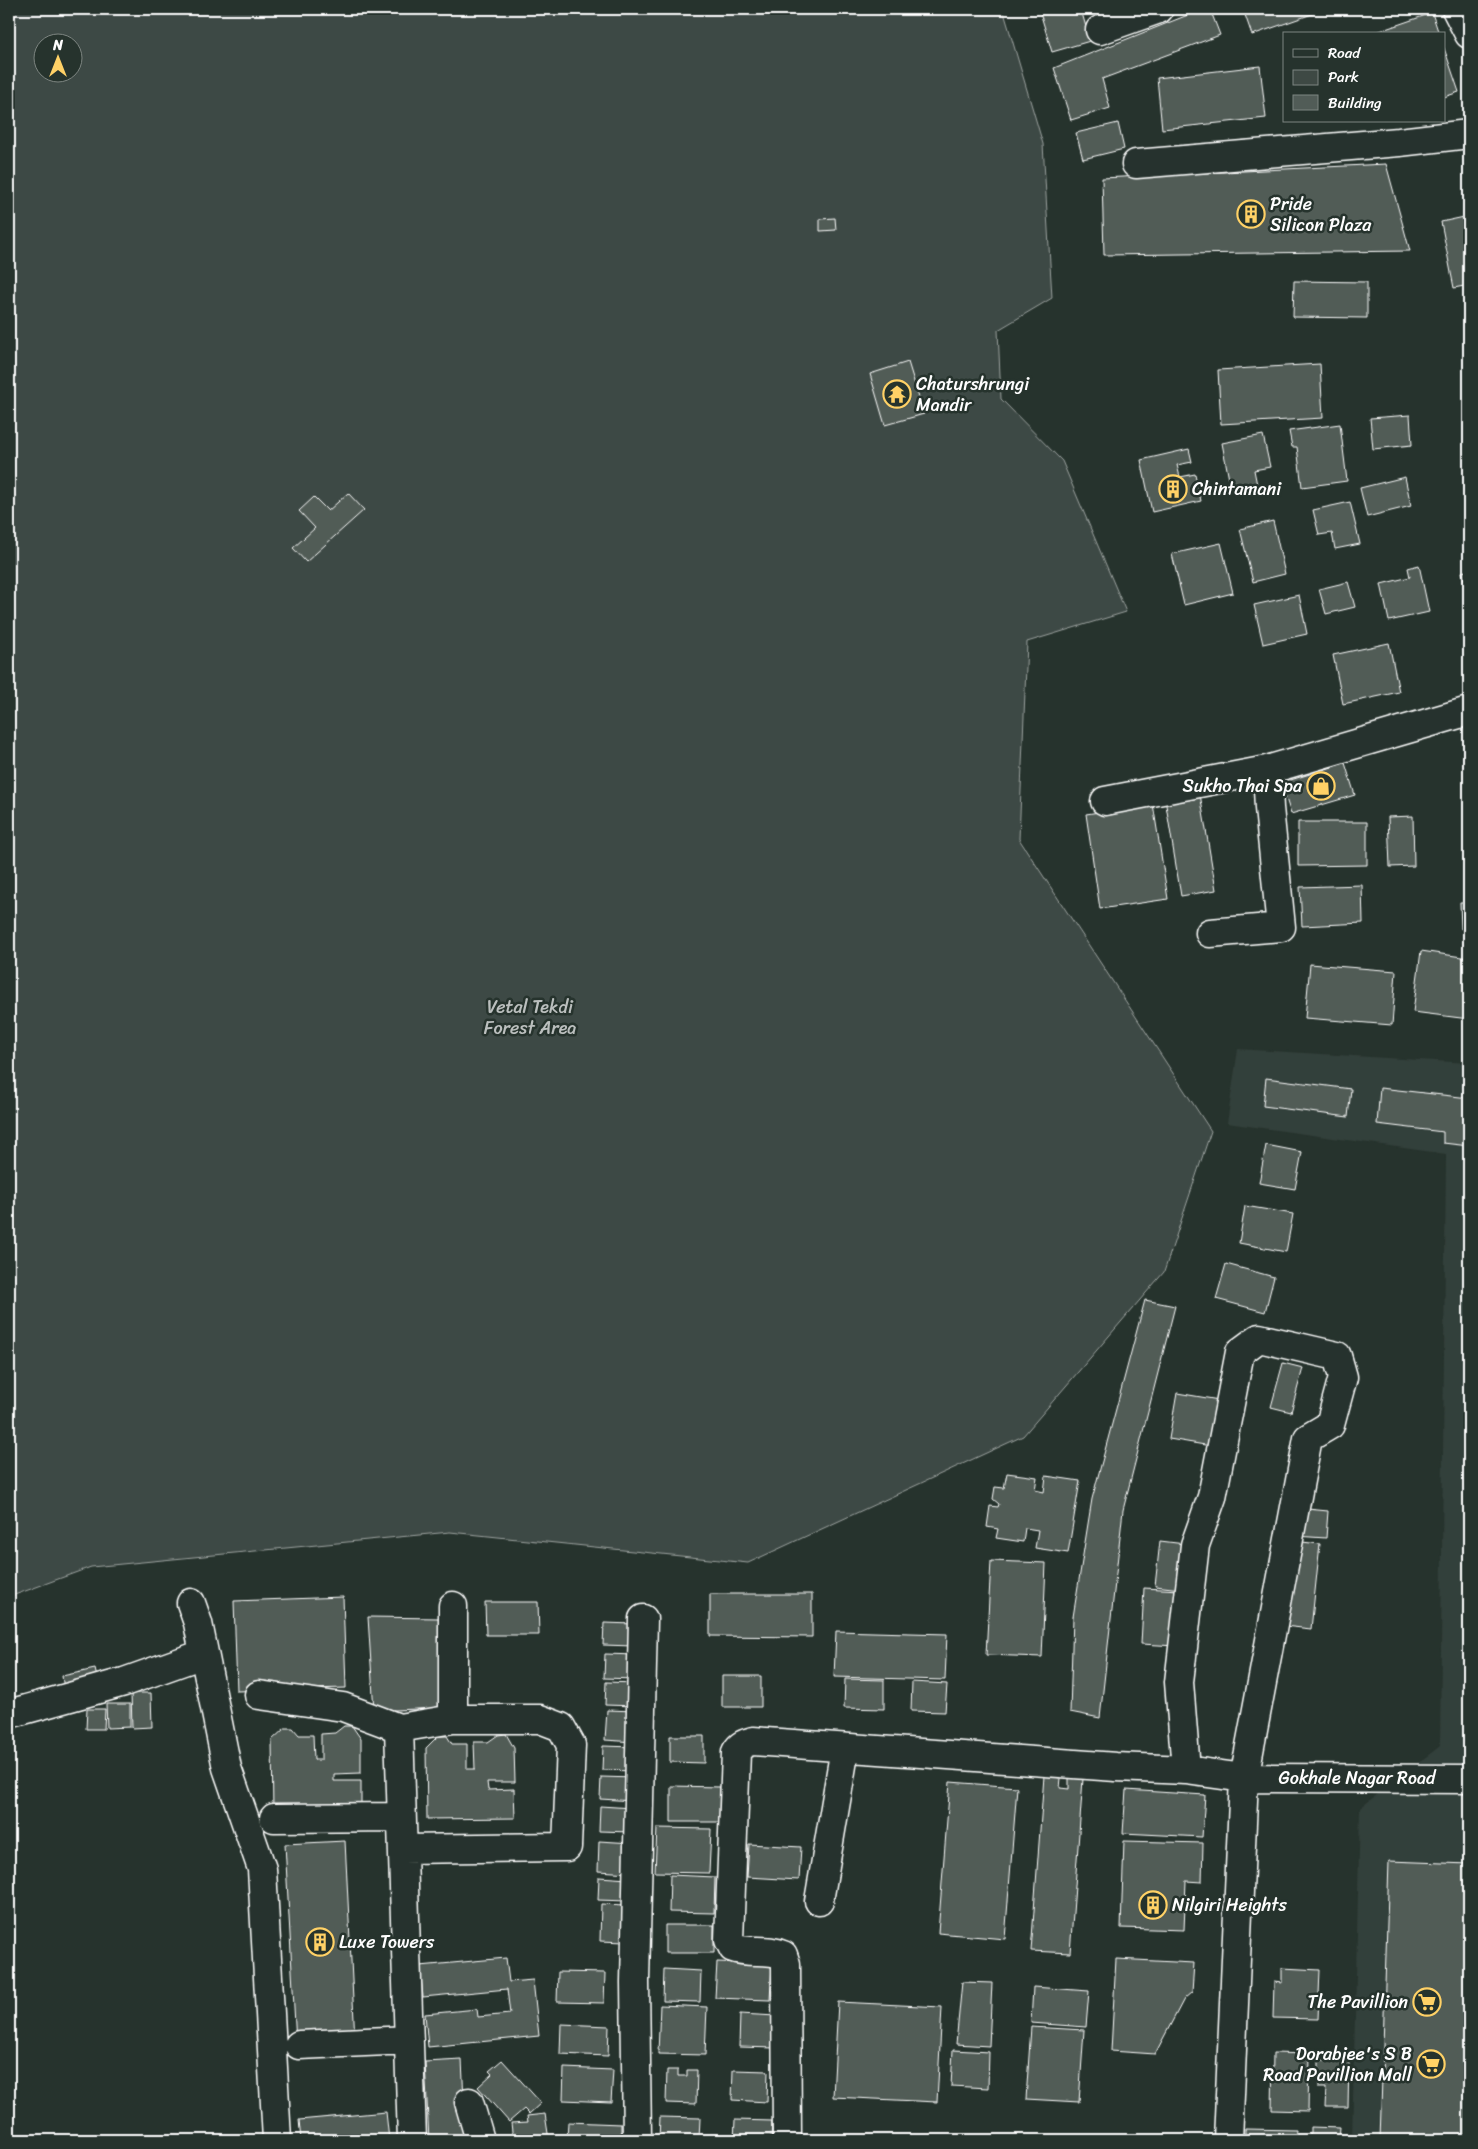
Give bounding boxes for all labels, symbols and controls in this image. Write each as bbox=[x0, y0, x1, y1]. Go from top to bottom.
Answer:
north arrow bbox=[32, 32, 82, 82]
legend bbox=[1283, 32, 1446, 122]
text: N bbox=[52, 33, 63, 58]
text: Road bbox=[1328, 40, 1361, 66]
text: Park bbox=[1328, 64, 1359, 90]
text: Building bbox=[1328, 90, 1382, 116]
place label: Pride Silicon Plaza bbox=[1270, 188, 1372, 241]
building icon: Pride Silicon Plaza bbox=[1236, 199, 1266, 229]
place label: Chaturshrungi Mandir bbox=[916, 368, 1030, 421]
temple icon: Chaturshrungi Mandir bbox=[882, 379, 912, 409]
place label: Chintamani bbox=[1192, 473, 1282, 505]
building icon: Chintamani bbox=[1158, 474, 1188, 504]
place label: Sukho Thai Spa bbox=[1182, 770, 1303, 802]
shop icon: Sukho Thai Spa bbox=[1306, 771, 1336, 801]
park label: Vetal Tekdi Forest Area bbox=[484, 991, 576, 1044]
street label: Gokhale Nagar Road bbox=[1279, 1762, 1437, 1794]
place label: Nilgiri Heights bbox=[1172, 1889, 1287, 1921]
building icon: Nilgiri Heights bbox=[1138, 1890, 1168, 1920]
place label: Luxe Towers bbox=[339, 1926, 435, 1958]
building icon: Luxe Towers bbox=[305, 1927, 335, 1957]
place label: The Pavillion bbox=[1308, 1986, 1408, 2018]
supermarket icon: The Pavillion bbox=[1412, 1987, 1442, 2017]
place label: Dorabjee's S B Road Pavillion Mall bbox=[1263, 2038, 1413, 2091]
supermarket icon: Dorabjee's S B Road Pavillion Mall bbox=[1416, 2049, 1446, 2079]

